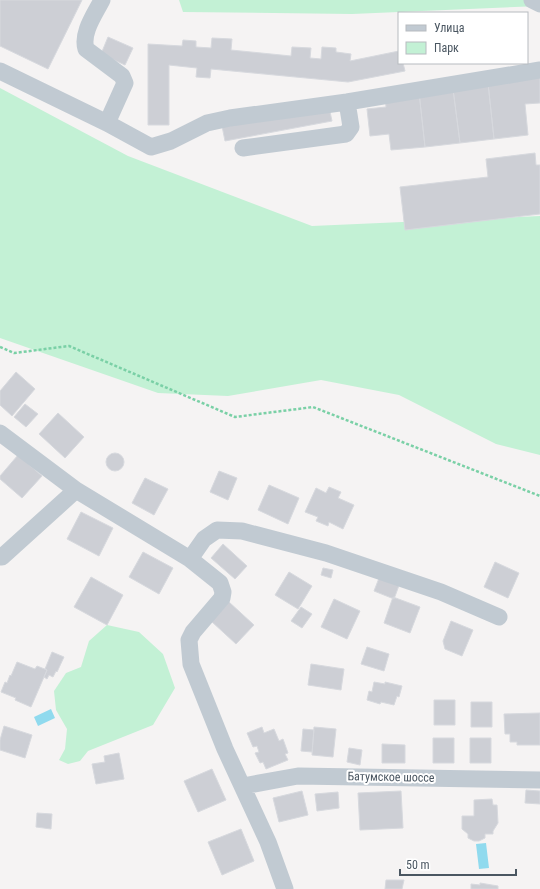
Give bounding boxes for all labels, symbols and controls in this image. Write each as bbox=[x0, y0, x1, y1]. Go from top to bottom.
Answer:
legend bbox=[398, 12, 528, 64]
text: Улица bbox=[434, 21, 465, 35]
text: Парк bbox=[434, 41, 459, 55]
street label: Батумское шоссе bbox=[347, 769, 435, 785]
scale bar bbox=[400, 851, 516, 877]
text: 50 m bbox=[406, 858, 430, 872]

